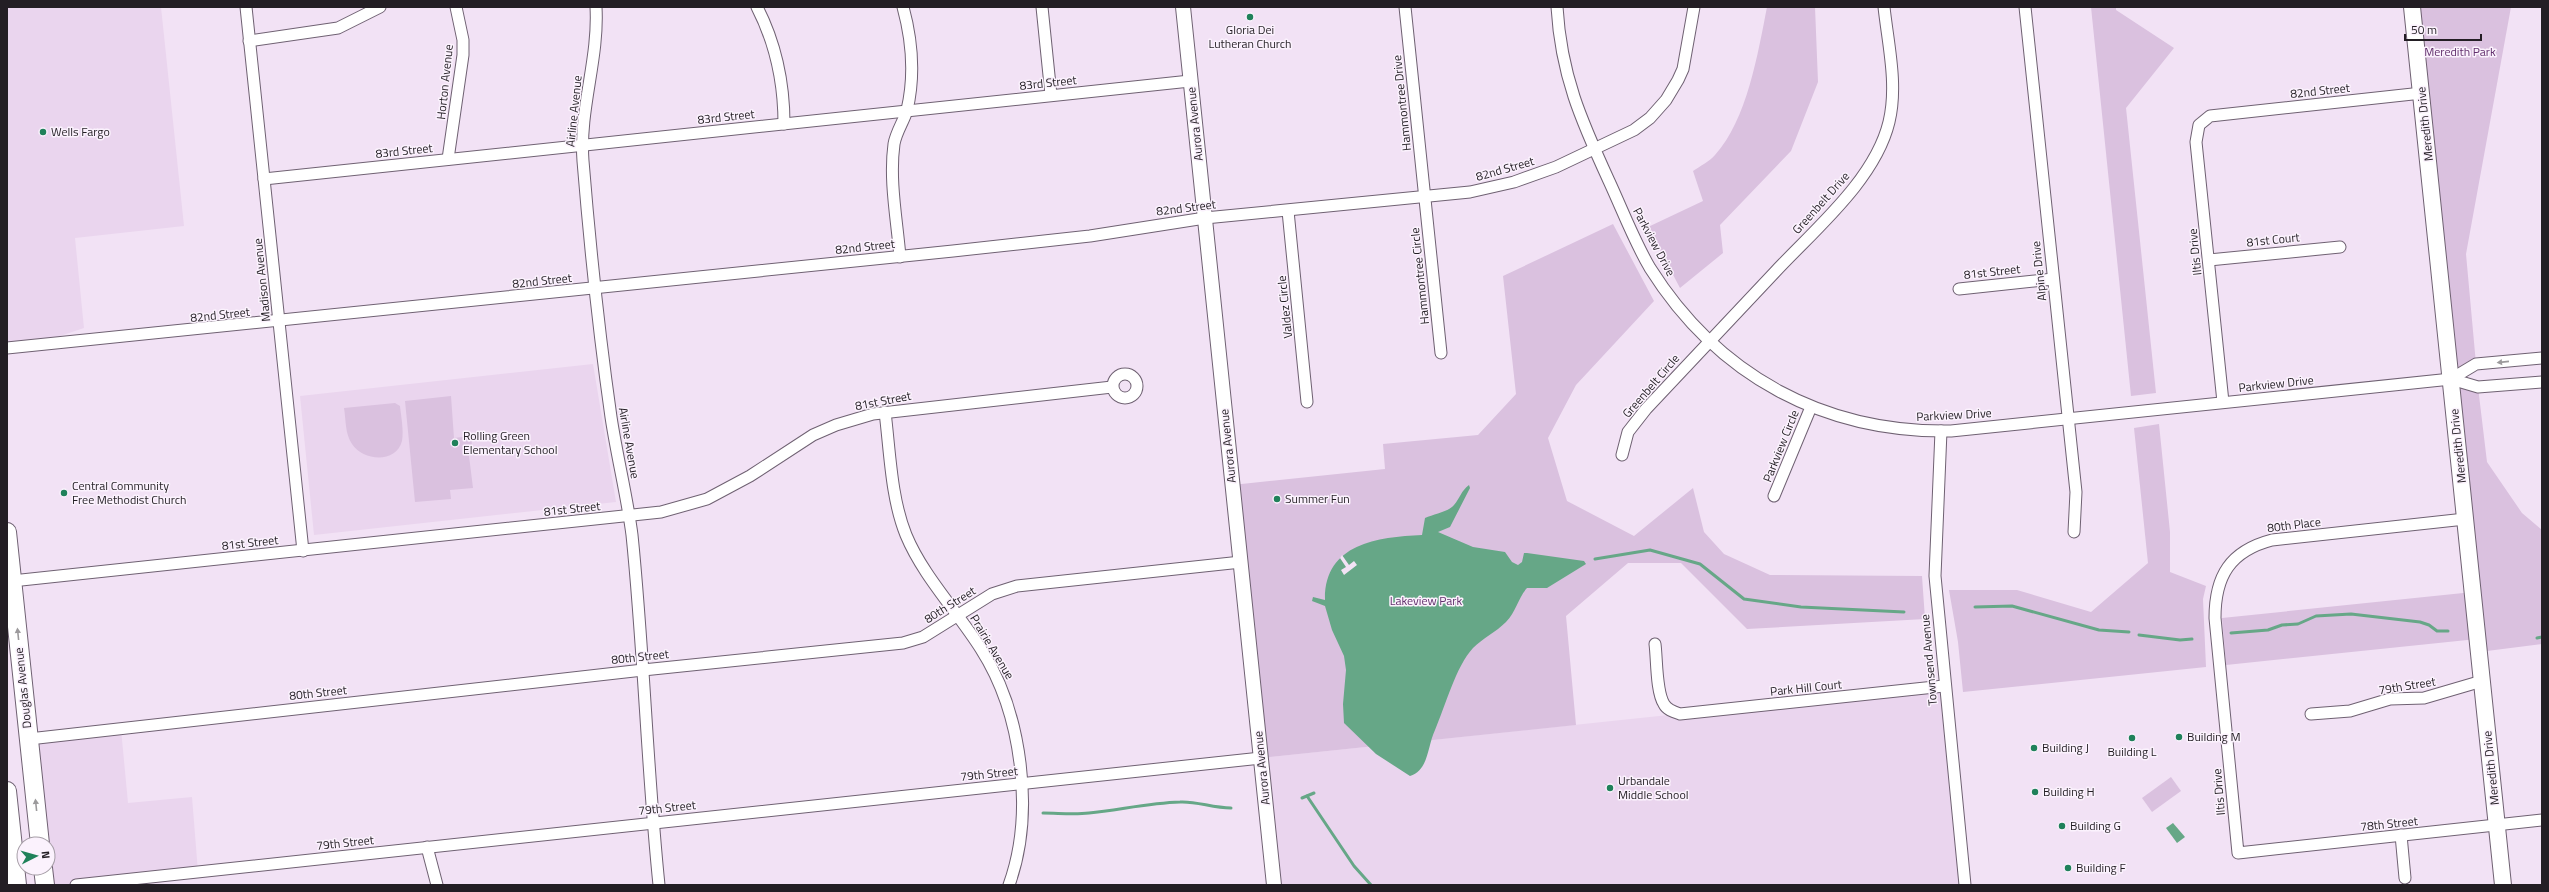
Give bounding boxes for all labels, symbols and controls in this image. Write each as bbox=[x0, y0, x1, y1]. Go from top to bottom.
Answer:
marker: Gloria Dei Lutheran Church bbox=[1245, 12, 1255, 22]
scale bar bbox=[2405, 16, 2481, 42]
place label: Gloria Dei Lutheran Church bbox=[1208, 20, 1292, 53]
text: 50 m bbox=[2411, 20, 2437, 39]
park label: Meredith Park bbox=[2424, 42, 2496, 61]
street label: Horton Avenue bbox=[431, 43, 458, 121]
street label: Hammontree Drive bbox=[1387, 54, 1416, 152]
street label: 83rd Street bbox=[1018, 70, 1078, 95]
street label: Airline Avenue bbox=[560, 74, 587, 148]
street label: 82nd Street bbox=[2289, 78, 2351, 103]
street label: Aurora Avenue bbox=[1181, 86, 1208, 162]
street label: Meredith Drive bbox=[2411, 86, 2438, 162]
street label: 83rd Street bbox=[696, 104, 756, 129]
place label: Wells Fargo bbox=[51, 122, 110, 141]
marker: Wells Fargo bbox=[38, 127, 48, 137]
street label: 83rd Street bbox=[374, 138, 434, 163]
street label: 82nd Street bbox=[1473, 151, 1537, 186]
street label: Greenbelt Drive bbox=[1787, 167, 1854, 238]
street label: 82nd Street bbox=[1155, 194, 1218, 221]
street label: Parkview Drive bbox=[1628, 204, 1681, 280]
street label: Hammontree Circle bbox=[1405, 227, 1434, 325]
street label: 81st Court bbox=[2245, 227, 2301, 252]
street label: Iltis Drive bbox=[2183, 228, 2206, 276]
street label: 82nd Street bbox=[834, 234, 896, 259]
street label: Madison Avenue bbox=[248, 237, 275, 323]
street label: Alpine Drive bbox=[2026, 240, 2051, 302]
street label: 81st Street bbox=[1963, 259, 2022, 284]
street label: 82nd Street bbox=[511, 268, 573, 293]
street label: Valdez Circle bbox=[1272, 275, 1297, 339]
street label: 82nd Street bbox=[189, 302, 251, 327]
street label: Greenbelt Circle bbox=[1617, 350, 1684, 422]
one-way arrow bbox=[2497, 358, 2509, 365]
street label: Parkview Drive bbox=[2237, 370, 2314, 397]
street label: 81st Street bbox=[853, 386, 913, 415]
street label: Parkview Drive bbox=[1916, 403, 1992, 426]
street label: Airline Avenue bbox=[614, 406, 645, 480]
street label: Parkview Circle bbox=[1757, 407, 1804, 485]
street label: Aurora Avenue bbox=[1214, 408, 1241, 484]
street label: Meredith Drive bbox=[2444, 408, 2471, 484]
place label: Rolling Green Elementary School bbox=[463, 426, 557, 459]
marker: Rolling Green Elementary School bbox=[450, 438, 460, 448]
place label: Central Community Free Methodist Church bbox=[72, 476, 186, 509]
marker: Central Community Free Methodist Church bbox=[59, 488, 69, 498]
place label: Summer Fun bbox=[1285, 489, 1350, 508]
marker: Summer Fun bbox=[1272, 494, 1282, 504]
street label: 81st Street bbox=[543, 496, 602, 521]
street label: 80th Place bbox=[2266, 512, 2322, 537]
street label: 81st Street bbox=[221, 530, 280, 555]
street label: 80th Street bbox=[920, 581, 980, 628]
park label: Lakeview Park bbox=[1390, 591, 1462, 610]
street label: Prairie Avenue bbox=[966, 611, 1019, 683]
street label: Townsend Avenue bbox=[1915, 614, 1942, 707]
one-way arrow bbox=[14, 628, 21, 640]
street label: 80th Street bbox=[610, 644, 670, 669]
street label: Douglas Avenue bbox=[9, 647, 36, 729]
street label: 79th Street bbox=[2377, 671, 2438, 699]
street label: Park Hill Court bbox=[1769, 674, 1844, 701]
street label: 80th Street bbox=[288, 680, 348, 705]
place label: Building M bbox=[2187, 727, 2240, 746]
street label: Aurora Avenue bbox=[1248, 730, 1275, 806]
street label: Meredith Drive bbox=[2477, 730, 2504, 806]
marker: Building M bbox=[2174, 732, 2184, 742]
marker: Building L bbox=[2127, 733, 2137, 743]
place label: Building J bbox=[2042, 738, 2089, 757]
place label: Building L bbox=[2107, 742, 2157, 761]
marker: Building J bbox=[2029, 743, 2039, 753]
street label: 79th Street bbox=[959, 761, 1019, 786]
street label: Iltis Drive bbox=[2207, 768, 2230, 816]
place label: Urbandale Middle School bbox=[1618, 771, 1689, 804]
place label: Building H bbox=[2043, 782, 2095, 801]
marker: Urbandale Middle School bbox=[1605, 783, 1615, 793]
marker: Building H bbox=[2030, 787, 2040, 797]
street label: 79th Street bbox=[637, 795, 697, 820]
one-way arrow bbox=[33, 799, 39, 811]
street label: 78th Street bbox=[2359, 811, 2419, 836]
place label: Building G bbox=[2070, 816, 2121, 835]
marker: Building G bbox=[2057, 821, 2067, 831]
street label: 79th Street bbox=[315, 830, 375, 855]
north arrow bbox=[16, 836, 56, 876]
text: N bbox=[38, 850, 54, 860]
place label: Building F bbox=[2076, 858, 2126, 877]
marker: Building F bbox=[2063, 863, 2073, 873]

